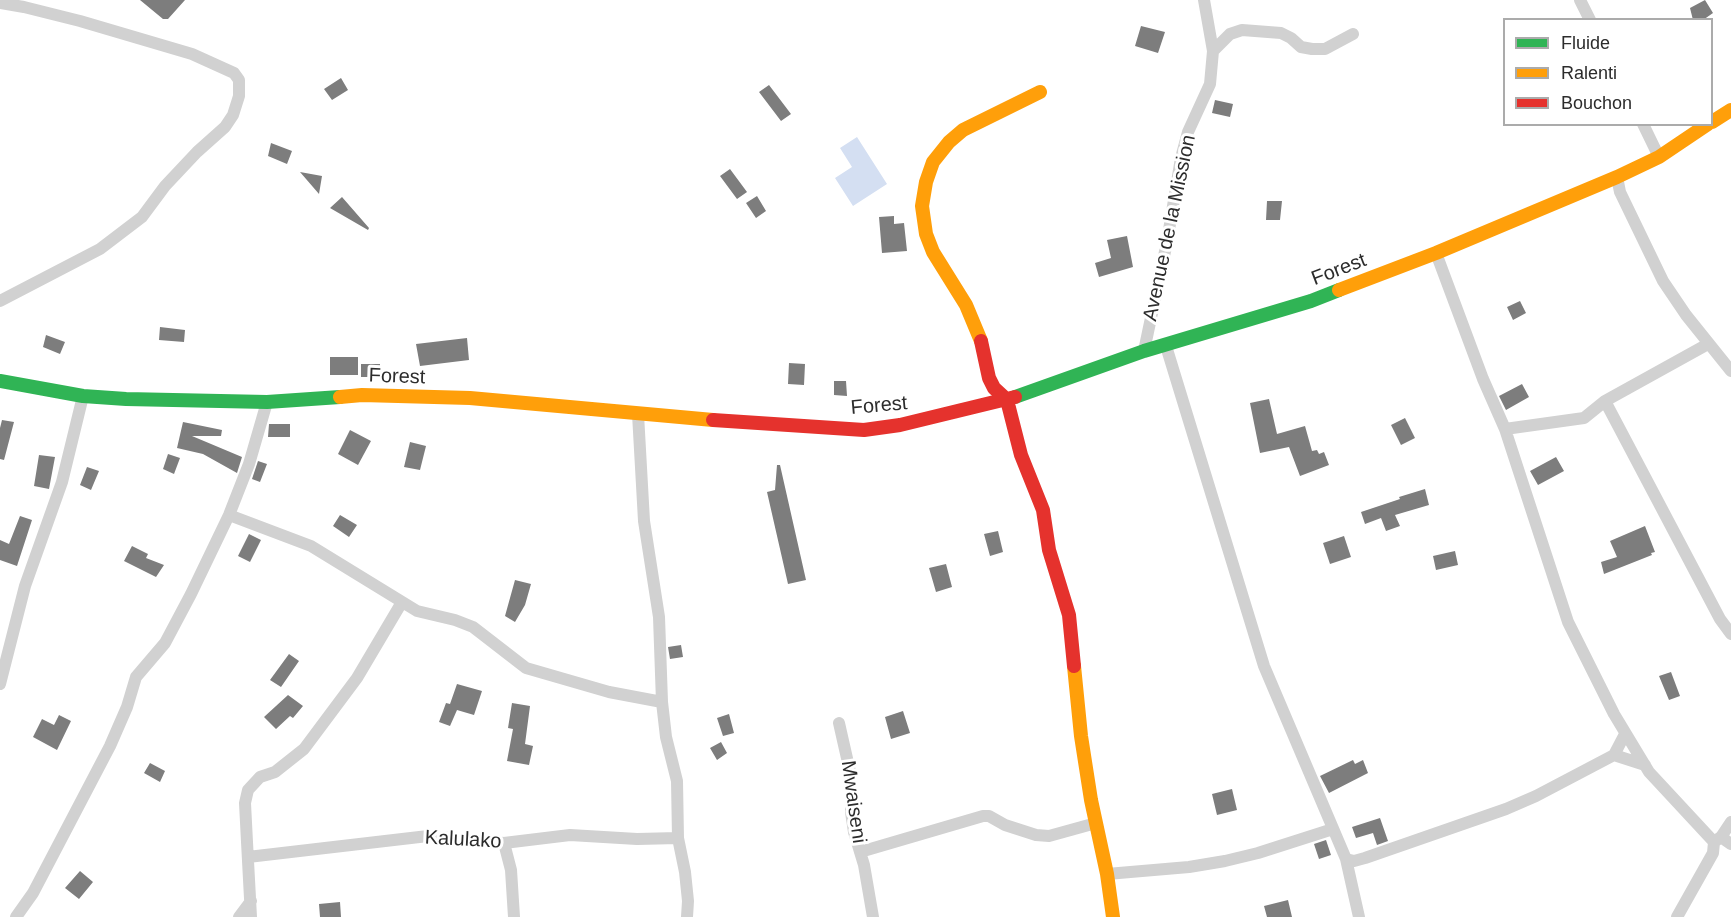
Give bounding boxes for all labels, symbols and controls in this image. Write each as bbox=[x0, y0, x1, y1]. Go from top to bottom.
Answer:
legend bbox=[1503, 18, 1713, 126]
text: Fluide bbox=[1561, 33, 1610, 53]
text: Ralenti bbox=[1561, 63, 1617, 83]
text: Bouchon bbox=[1561, 93, 1632, 113]
street label: Avenue de la Mission bbox=[1139, 133, 1201, 323]
street label: Forest bbox=[1308, 249, 1370, 291]
street label: Forest bbox=[368, 364, 426, 390]
street label: Forest bbox=[850, 392, 908, 420]
street label: Mwaiseni bbox=[835, 759, 871, 845]
street label: Kalulako bbox=[424, 826, 502, 854]

